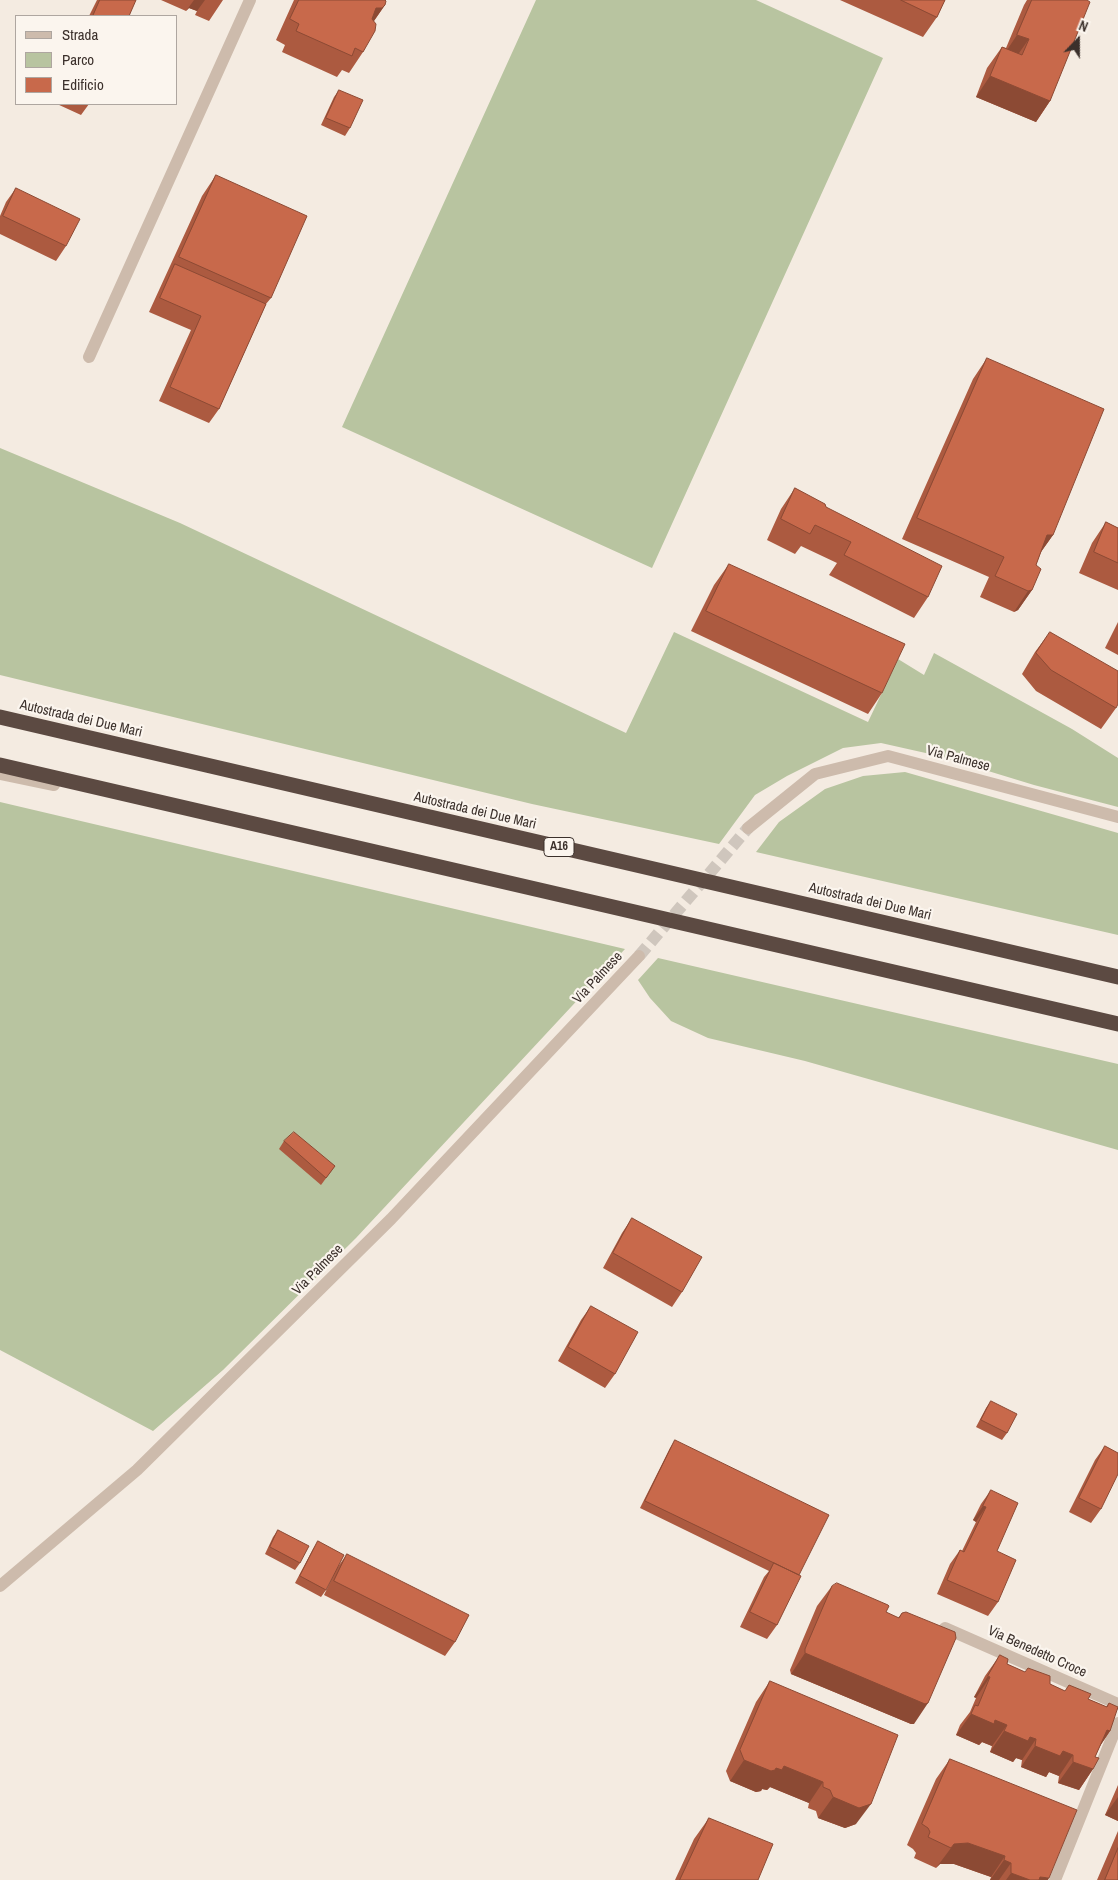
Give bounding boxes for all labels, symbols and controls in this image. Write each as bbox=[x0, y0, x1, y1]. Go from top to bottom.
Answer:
legend bbox=[15, 15, 178, 105]
north arrow bbox=[1053, 15, 1103, 65]
text: N bbox=[1076, 16, 1091, 36]
text: Strada bbox=[62, 24, 98, 45]
text: Parco bbox=[62, 49, 94, 70]
text: Edificio bbox=[62, 74, 104, 95]
street label: Autostrada dei Due Mari bbox=[18, 697, 144, 741]
street label: Via Palmese bbox=[924, 742, 992, 776]
street label: Autostrada dei Due Mari bbox=[412, 789, 538, 833]
road number: A16 bbox=[544, 838, 574, 856]
street label: Autostrada dei Due Mari bbox=[807, 880, 933, 924]
street label: Via Palmese bbox=[570, 949, 626, 1007]
street label: Via Palmese bbox=[289, 1241, 347, 1299]
street label: Via Benedetto Croce bbox=[985, 1623, 1089, 1681]

